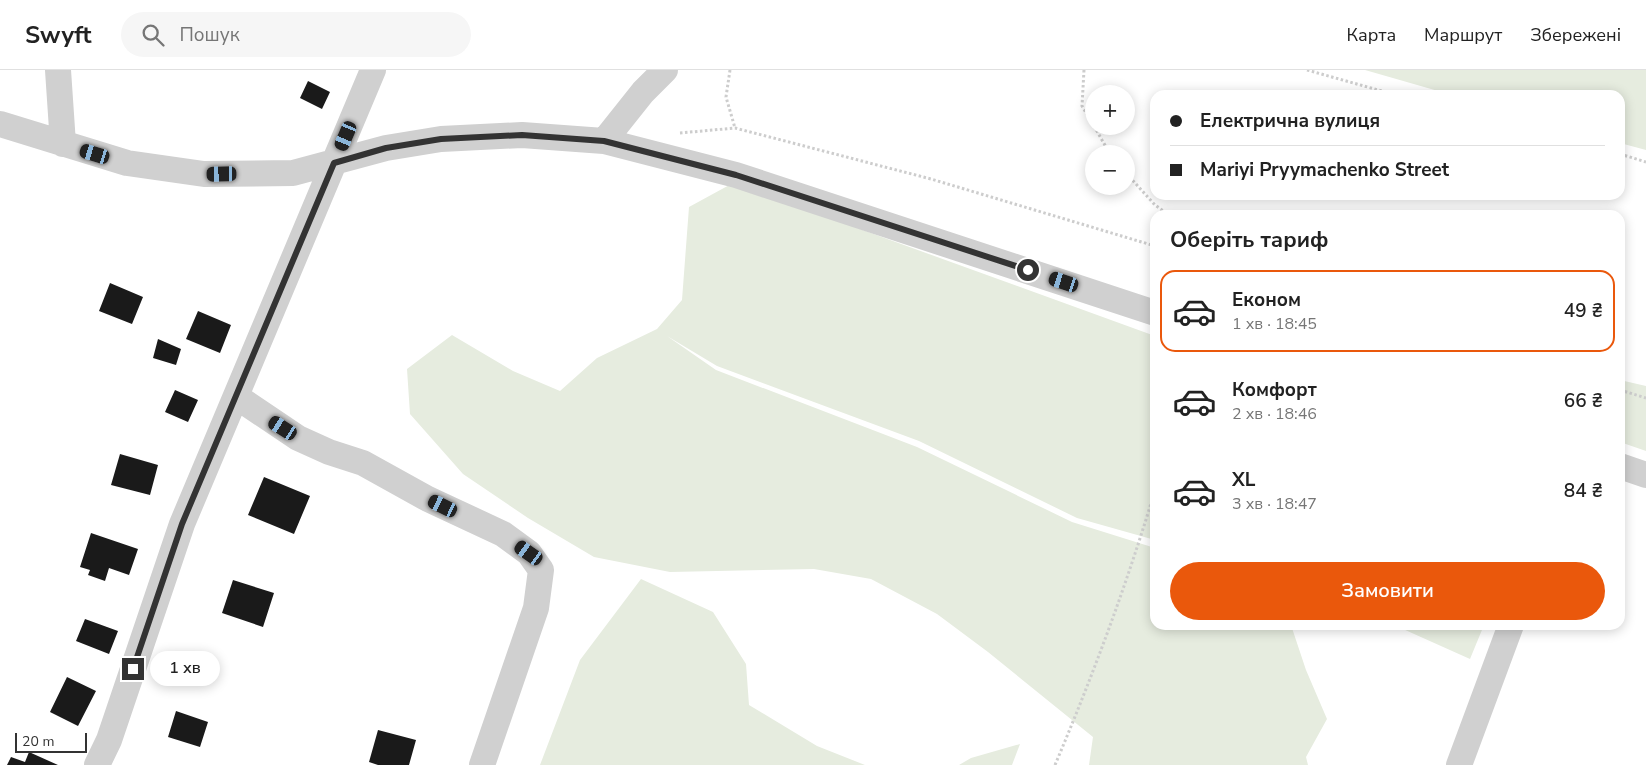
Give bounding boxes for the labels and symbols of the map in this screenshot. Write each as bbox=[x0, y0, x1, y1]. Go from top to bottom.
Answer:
car bbox=[333, 119, 358, 153]
car bbox=[78, 142, 111, 166]
car bbox=[206, 166, 237, 182]
route start bbox=[1017, 259, 1039, 281]
car bbox=[1047, 270, 1080, 294]
car bbox=[266, 414, 299, 442]
car bbox=[426, 493, 459, 519]
car bbox=[512, 538, 545, 568]
callout: 1 хв bbox=[150, 652, 220, 686]
route end bbox=[122, 658, 144, 680]
scale bar bbox=[15, 730, 88, 753]

